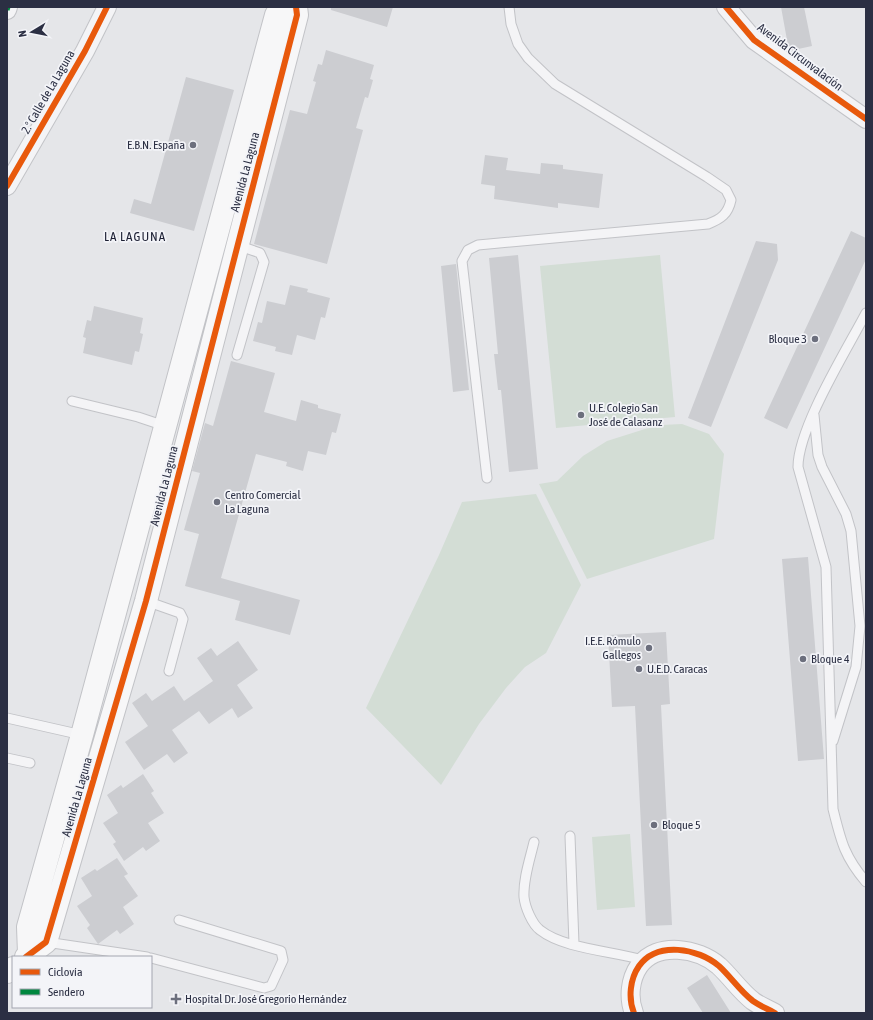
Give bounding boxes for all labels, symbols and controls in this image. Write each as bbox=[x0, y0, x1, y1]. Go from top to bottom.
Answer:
north arrow bbox=[12, 12, 52, 52]
street label: Avenida Circunvalación bbox=[755, 20, 845, 94]
text: N bbox=[16, 29, 29, 38]
street label: 2.° Calle de La Laguna bbox=[18, 48, 78, 136]
street label: Avenida La Laguna bbox=[228, 131, 262, 213]
place label: E.B.N. España bbox=[127, 138, 185, 152]
marker: E.B.N. España bbox=[188, 140, 198, 150]
district label: LA LAGUNA bbox=[104, 229, 166, 244]
place label: Bloque 3 bbox=[768, 332, 807, 346]
marker: Bloque 3 bbox=[810, 334, 820, 344]
place label: U.E. Colegio San José de Calasanz bbox=[589, 401, 663, 429]
marker: U.E. Colegio San José de Calasanz bbox=[576, 410, 586, 420]
street label: Avenida La Laguna bbox=[147, 444, 181, 528]
place label: Centro Comercial La Laguna bbox=[225, 488, 301, 516]
marker: Centro Comercial La Laguna bbox=[212, 497, 222, 507]
place label: I.E.E. Rómulo Gallegos bbox=[585, 634, 641, 662]
marker: I.E.E. Rómulo Gallegos bbox=[644, 643, 654, 653]
place label: Bloque 4 bbox=[811, 652, 850, 666]
marker: Bloque 4 bbox=[798, 654, 808, 664]
place label: U.E.D. Caracas bbox=[647, 662, 708, 676]
marker: U.E.D. Caracas bbox=[634, 664, 644, 674]
street label: Avenida La Laguna bbox=[59, 756, 95, 838]
place label: Bloque 5 bbox=[662, 818, 701, 832]
marker: Bloque 5 bbox=[649, 820, 659, 830]
legend bbox=[12, 956, 152, 1008]
text: Ciclovía bbox=[48, 965, 82, 979]
text: Sendero bbox=[48, 985, 85, 999]
place label: Hospital Dr. José Gregorio Hernández bbox=[185, 992, 347, 1006]
marker: Hospital Dr. José Gregorio Hernández bbox=[170, 993, 182, 1005]

